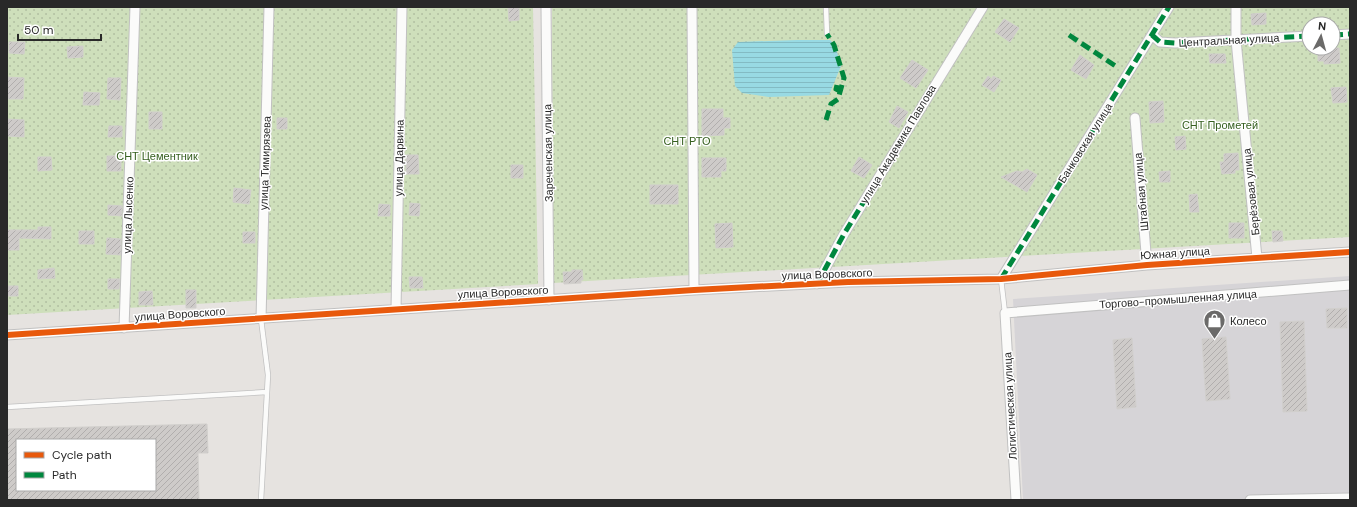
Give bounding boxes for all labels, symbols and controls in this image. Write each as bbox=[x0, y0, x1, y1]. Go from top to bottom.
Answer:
scale bar bbox=[18, 16, 101, 42]
north arrow bbox=[1301, 16, 1341, 56]
text: N bbox=[1317, 19, 1327, 33]
text: 50 m bbox=[24, 22, 53, 38]
street label: Центральная улица bbox=[1178, 30, 1281, 50]
street label: улица Академика Павлова bbox=[857, 81, 940, 206]
street label: Банковская улица bbox=[1055, 100, 1116, 186]
street label: Зареченская улица bbox=[540, 103, 556, 202]
street label: улица Тимирязева bbox=[256, 115, 274, 210]
street label: улица Дарвина bbox=[391, 118, 407, 197]
park label: СНТ Прометей bbox=[1182, 118, 1258, 132]
park label: СНТ РТО bbox=[663, 134, 711, 148]
street label: Берёзовая улица bbox=[1239, 147, 1263, 236]
park label: СНТ Цементник bbox=[116, 149, 198, 163]
street label: Штабная улица bbox=[1131, 151, 1151, 232]
street label: улица Лысенко bbox=[120, 176, 136, 254]
street label: Южная улица bbox=[1140, 244, 1211, 262]
street label: улица Воровского bbox=[781, 265, 873, 283]
street label: улица Воровского bbox=[457, 283, 549, 301]
street label: Торгово-промышленная улица bbox=[1099, 286, 1258, 312]
street label: улица Воровского bbox=[134, 304, 226, 324]
shop icon: Колесо bbox=[1201, 308, 1227, 341]
place label: Колесо bbox=[1230, 314, 1267, 328]
street label: Логистическая улица bbox=[1000, 351, 1020, 460]
legend bbox=[16, 439, 156, 491]
text: Cycle path bbox=[52, 447, 112, 463]
text: Path bbox=[52, 467, 77, 483]

